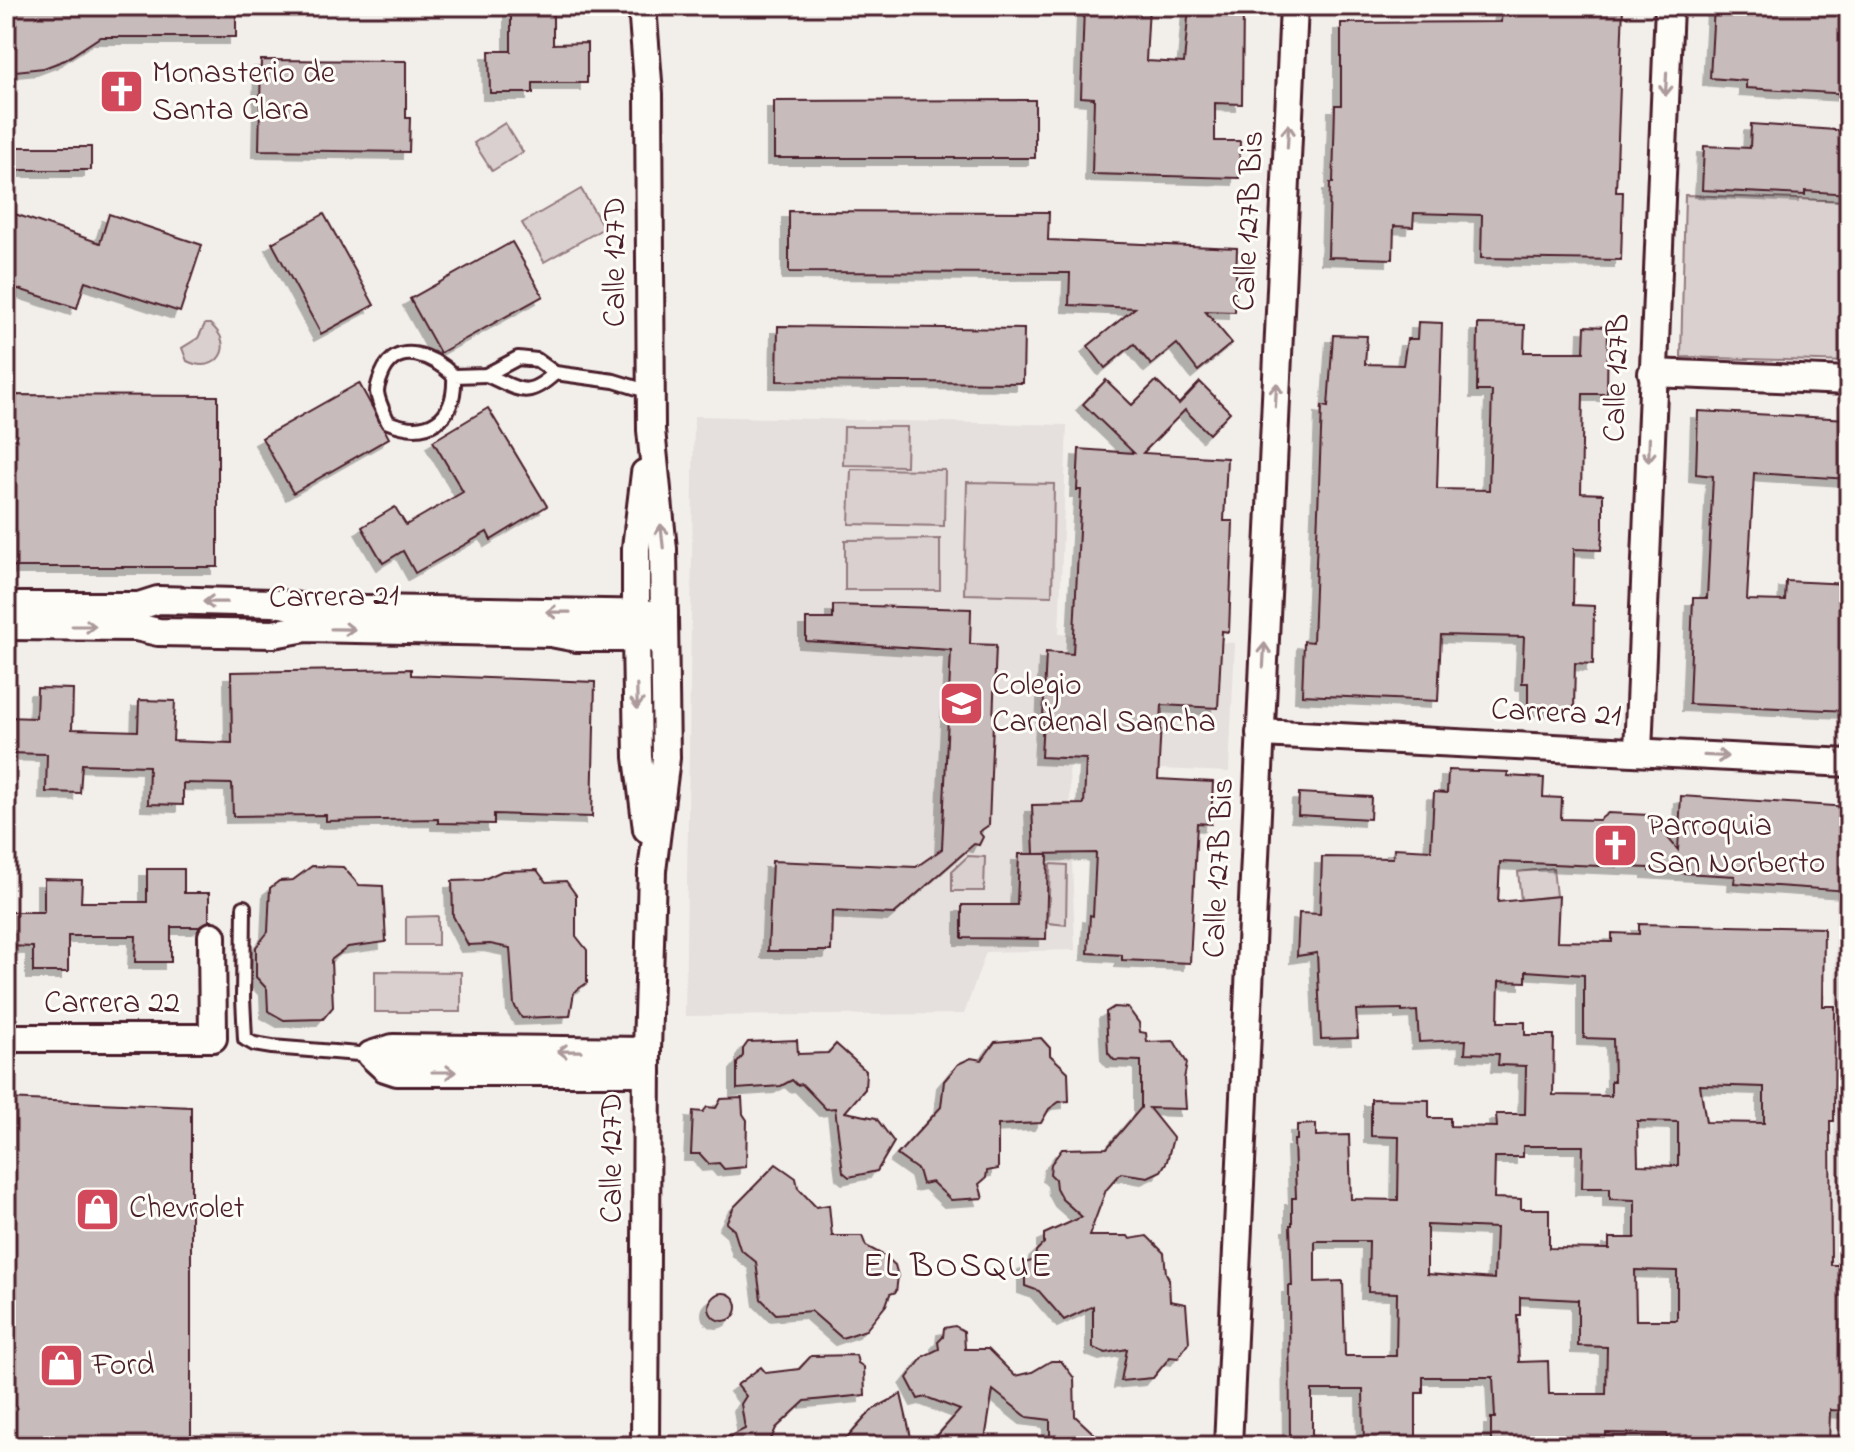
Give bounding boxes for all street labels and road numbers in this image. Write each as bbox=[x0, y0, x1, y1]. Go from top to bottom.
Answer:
street label: Calle 127B Bis bbox=[1222, 130, 1278, 312]
street label: Calle 127D bbox=[593, 197, 640, 327]
street label: Calle 127B bbox=[1592, 313, 1644, 443]
street label: Carrera 21 bbox=[268, 573, 400, 623]
street label: Carrera 21 bbox=[1490, 687, 1622, 741]
street label: Calle 127B Bis bbox=[1192, 777, 1248, 959]
street label: Carrera 22 bbox=[44, 981, 180, 1028]
street label: Calle 127D bbox=[590, 1093, 637, 1223]

